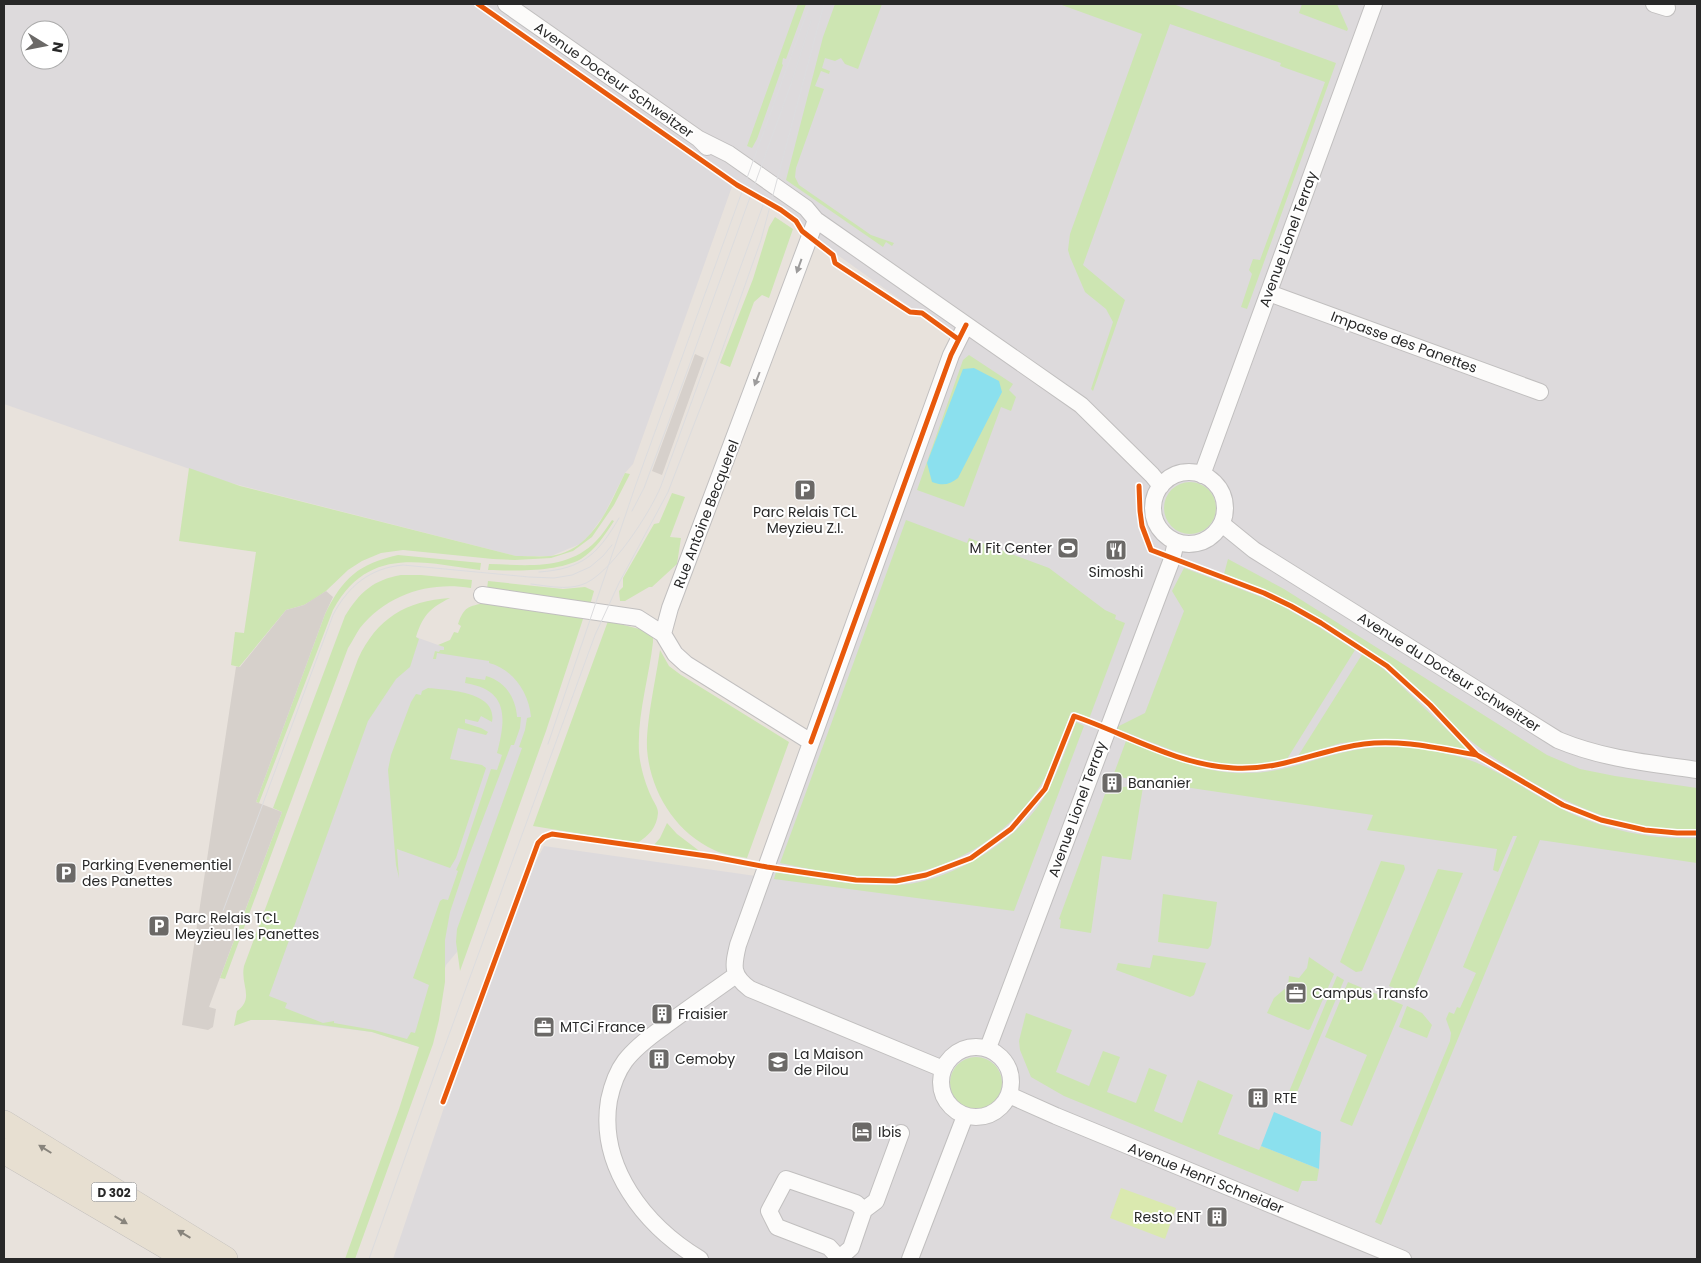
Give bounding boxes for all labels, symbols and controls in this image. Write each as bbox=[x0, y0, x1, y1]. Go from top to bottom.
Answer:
street label: Avenue Docteur Schweitzer bbox=[530, 17, 698, 143]
north arrow bbox=[20, 20, 70, 70]
text: N bbox=[47, 40, 69, 54]
street label: Avenue Lionel Terray bbox=[1254, 168, 1322, 310]
one-way arrow bbox=[795, 259, 803, 274]
street label: Impasse des Panettes bbox=[1328, 306, 1480, 378]
one-way arrow bbox=[753, 372, 761, 387]
street label: Rue Antoine Becquerel bbox=[668, 437, 744, 591]
parking icon: Parc Relais TCL Meyzieu Z.I. bbox=[793, 478, 817, 502]
place label: Parc Relais TCL Meyzieu Z.I. bbox=[753, 502, 857, 538]
sports icon: M Fit Center bbox=[1056, 536, 1080, 560]
place label: M Fit Center bbox=[969, 538, 1052, 558]
restaurant icon: Simoshi bbox=[1104, 538, 1128, 562]
place label: Simoshi bbox=[1089, 562, 1143, 582]
street label: Avenue du Docteur Schweitzer bbox=[1354, 607, 1544, 737]
street label: Avenue Lionel Terray bbox=[1043, 738, 1111, 880]
building icon: Bananier bbox=[1100, 771, 1124, 795]
place label: Bananier bbox=[1128, 773, 1191, 793]
place label: Parking Evenementiel des Panettes bbox=[82, 855, 232, 891]
parking icon: Parking Evenementiel des Panettes bbox=[54, 861, 78, 885]
place label: Parc Relais TCL Meyzieu les Panettes bbox=[175, 908, 319, 944]
parking icon: Parc Relais TCL Meyzieu les Panettes bbox=[147, 914, 171, 938]
office icon: Campus Transfo bbox=[1284, 981, 1308, 1005]
place label: Campus Transfo bbox=[1312, 983, 1428, 1003]
building icon: Fraisier bbox=[650, 1002, 674, 1026]
place label: Fraisier bbox=[678, 1004, 728, 1024]
office icon: MTCi France bbox=[532, 1015, 556, 1039]
place label: MTCi France bbox=[560, 1017, 646, 1037]
place label: La Maison de Pilou bbox=[794, 1044, 863, 1080]
building icon: Cemoby bbox=[647, 1047, 671, 1071]
place label: Cemoby bbox=[675, 1049, 735, 1069]
school or university icon: La Maison de Pilou bbox=[766, 1050, 790, 1074]
building icon: RTE bbox=[1246, 1086, 1270, 1110]
place label: RTE bbox=[1274, 1088, 1297, 1108]
hotel icon: Ibis bbox=[850, 1120, 874, 1144]
place label: Ibis bbox=[878, 1122, 902, 1142]
street label: Avenue Henri Schneider bbox=[1125, 1138, 1287, 1218]
one-way arrow bbox=[39, 1144, 52, 1154]
road number: D 302 bbox=[92, 1182, 136, 1202]
building icon: Resto ENT bbox=[1205, 1205, 1229, 1229]
place label: Resto ENT bbox=[1134, 1207, 1201, 1227]
one-way arrow bbox=[115, 1215, 128, 1224]
one-way arrow bbox=[177, 1230, 190, 1239]

